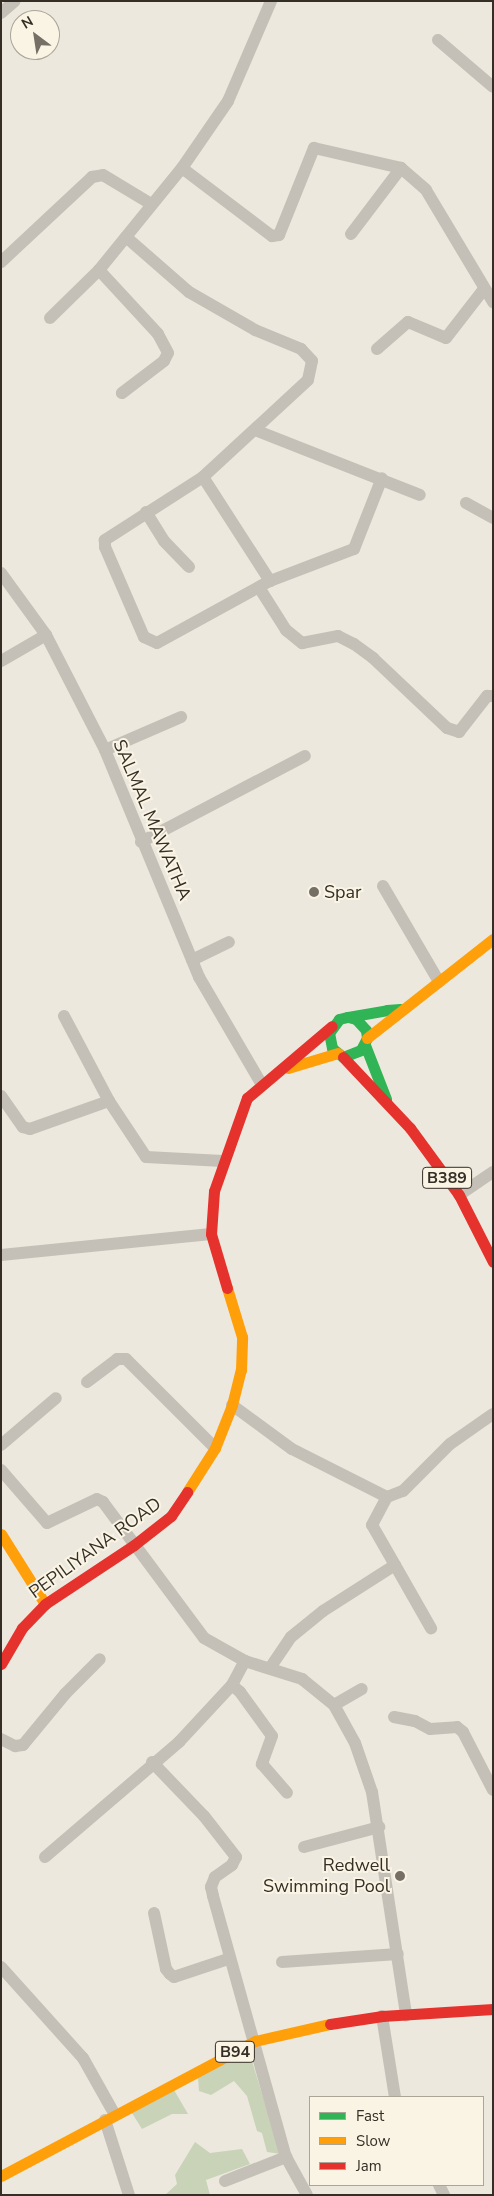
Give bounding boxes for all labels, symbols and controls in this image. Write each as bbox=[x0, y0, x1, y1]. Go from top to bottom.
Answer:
north arrow bbox=[10, 10, 60, 60]
text: N bbox=[18, 12, 37, 33]
street label: SALMAL MAWATHA bbox=[108, 736, 196, 904]
place label: Spar bbox=[324, 881, 362, 903]
marker: Spar bbox=[308, 886, 320, 898]
road number: B389 bbox=[422, 1164, 472, 1192]
street label: PEPILIYANA ROAD bbox=[25, 1493, 165, 1603]
place label: Redwell Swimming Pool bbox=[263, 1855, 390, 1898]
marker: Redwell Swimming Pool bbox=[394, 1870, 406, 1882]
road number: B94 bbox=[214, 2038, 256, 2066]
legend bbox=[309, 2096, 484, 2186]
text: Fast bbox=[356, 2106, 384, 2126]
text: Slow bbox=[356, 2131, 390, 2151]
text: Jam bbox=[356, 2156, 382, 2176]

